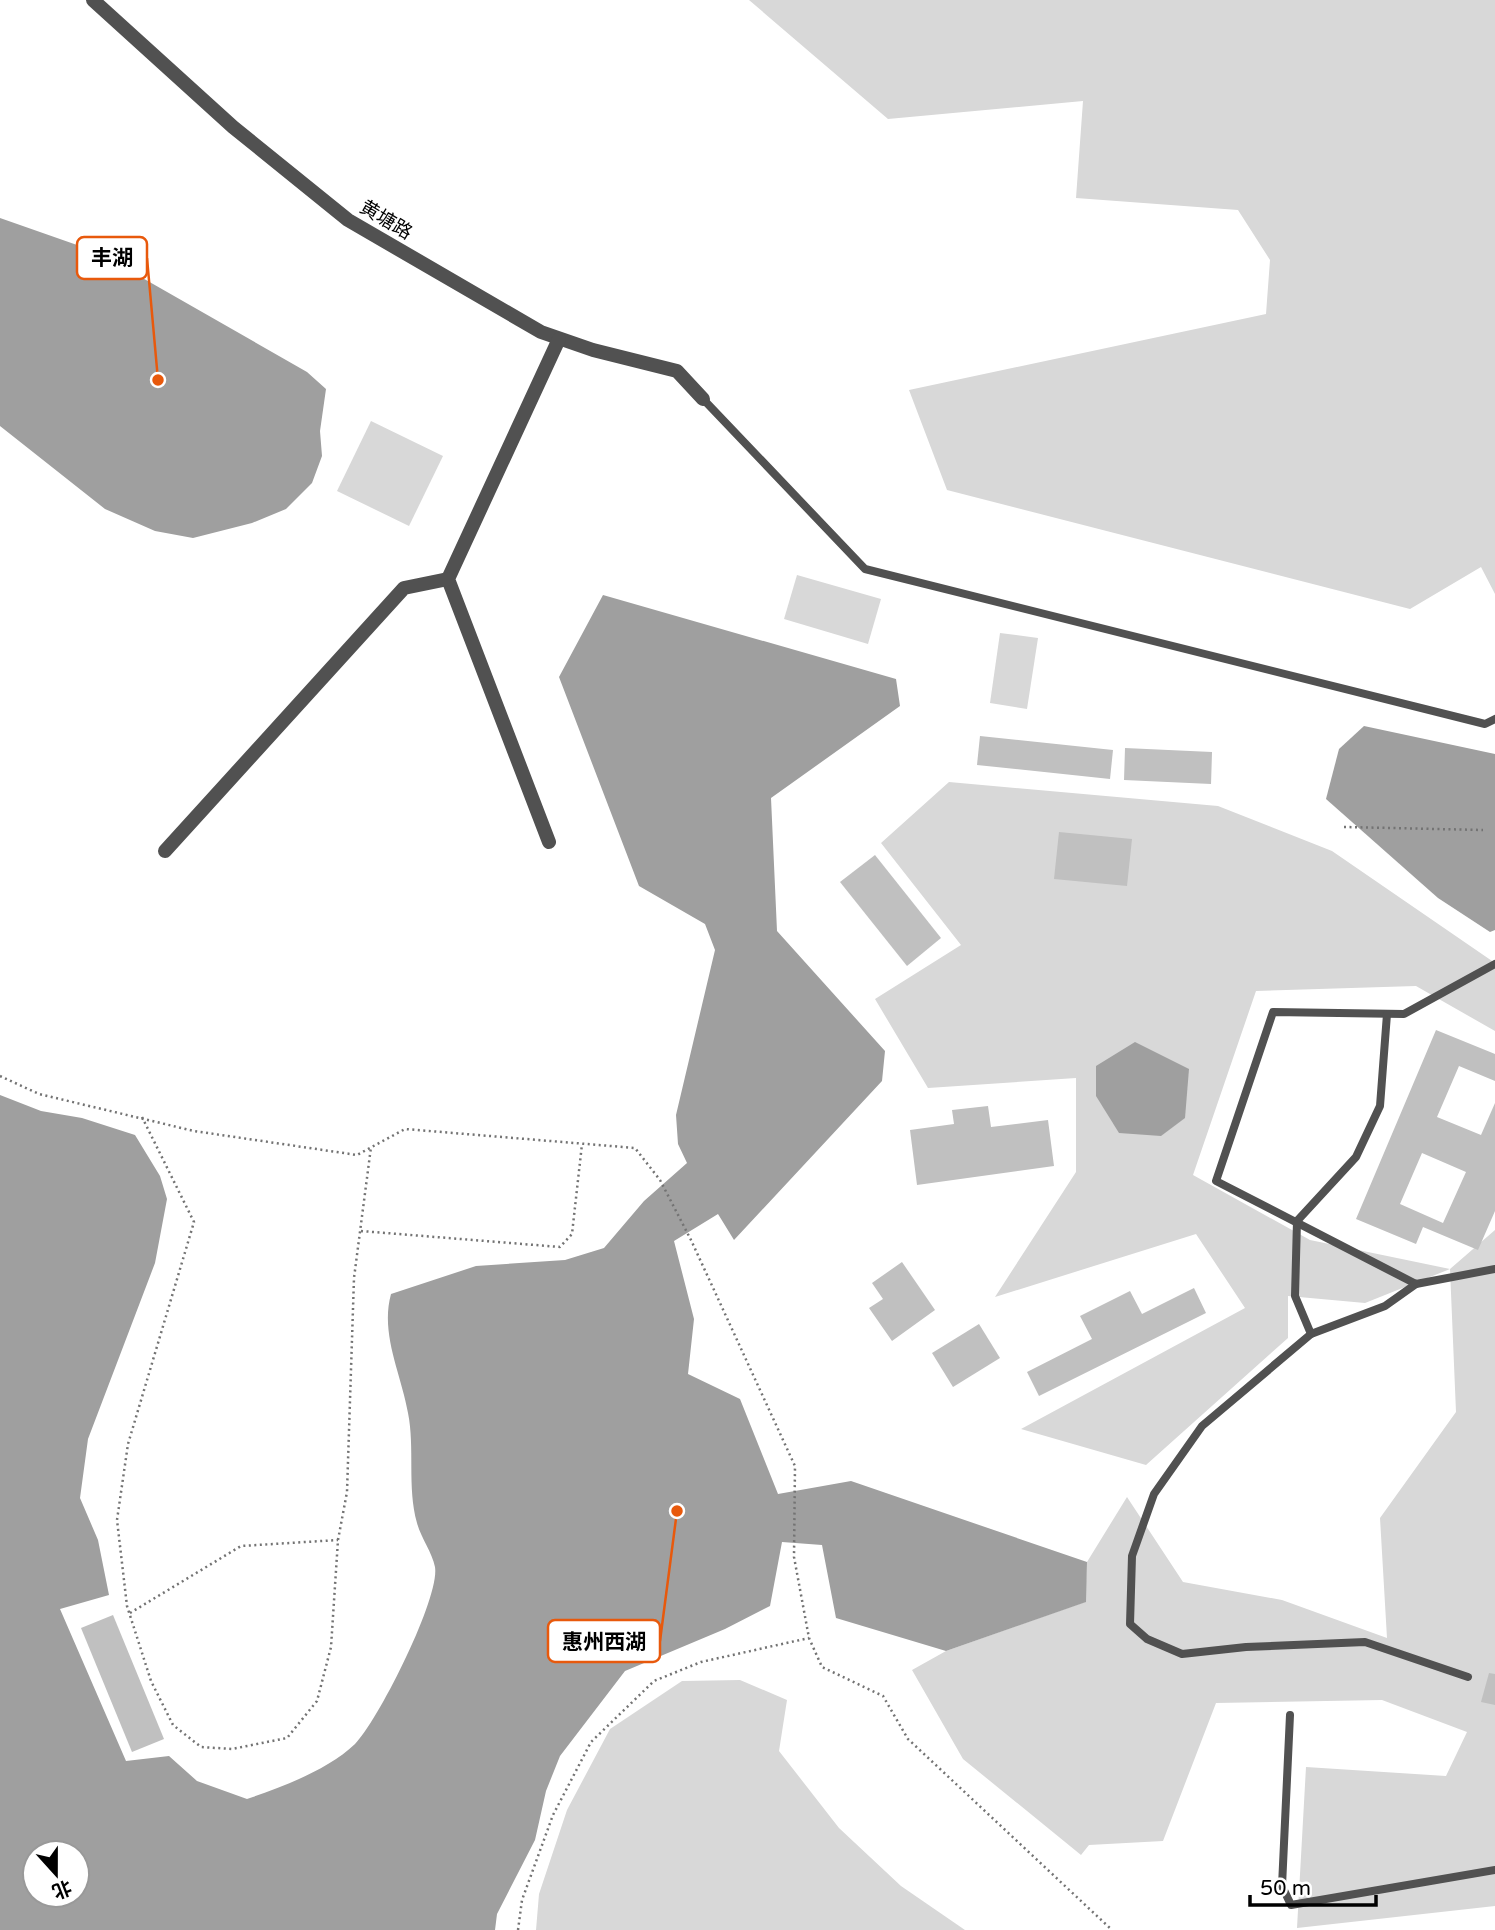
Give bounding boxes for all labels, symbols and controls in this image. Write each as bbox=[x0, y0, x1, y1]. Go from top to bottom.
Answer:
street label: 黄塘路 bbox=[356, 196, 416, 244]
callout: 丰湖 bbox=[77, 237, 147, 279]
text: 丰湖 bbox=[91, 246, 133, 271]
callout: 惠州西湖 bbox=[548, 1620, 660, 1662]
text: 惠州西湖 bbox=[562, 1630, 646, 1655]
north arrow bbox=[21, 1839, 91, 1909]
scale bar bbox=[1250, 1864, 1376, 1908]
text: 北 bbox=[49, 1875, 75, 1903]
text: 50 m bbox=[1260, 1876, 1311, 1901]

